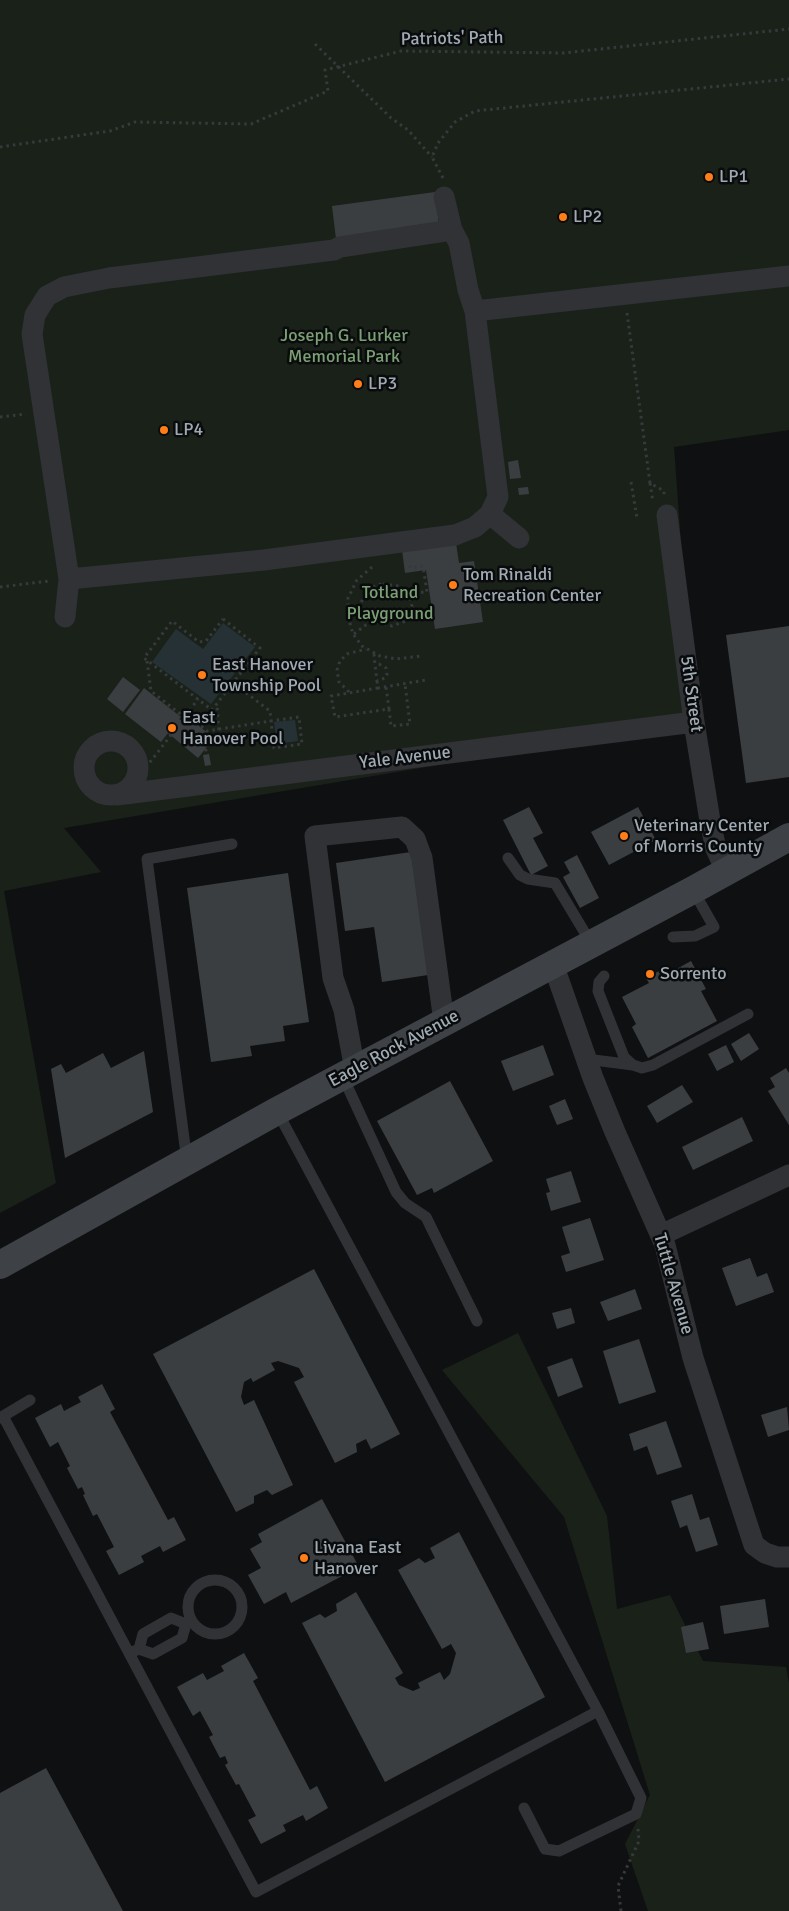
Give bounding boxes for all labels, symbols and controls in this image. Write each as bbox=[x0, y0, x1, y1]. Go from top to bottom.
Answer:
street label: Patriots' Path bbox=[400, 27, 504, 51]
place label: LP1 bbox=[719, 166, 748, 188]
marker: LP1 bbox=[703, 171, 715, 183]
place label: LP2 bbox=[573, 206, 602, 228]
marker: LP2 bbox=[557, 211, 569, 223]
park label: Joseph G. Lurker Memorial Park bbox=[280, 325, 408, 368]
place label: LP3 bbox=[368, 373, 397, 395]
marker: LP3 bbox=[352, 378, 364, 390]
place label: LP4 bbox=[174, 419, 203, 441]
marker: LP4 bbox=[158, 424, 170, 436]
place label: Tom Rinaldi Recreation Center bbox=[463, 564, 601, 606]
marker: Tom Rinaldi Recreation Center bbox=[447, 579, 459, 591]
park label: Totland Playground bbox=[346, 582, 434, 624]
place label: East Hanover Township Pool bbox=[212, 654, 321, 696]
street label: 5th Street bbox=[675, 655, 707, 733]
marker: East Hanover Township Pool bbox=[196, 669, 208, 681]
place label: East Hanover Pool bbox=[182, 707, 284, 750]
marker: East Hanover Pool bbox=[166, 722, 178, 734]
street label: Yale Avenue bbox=[358, 742, 452, 774]
place label: Veterinary Center of Morris County bbox=[634, 815, 769, 858]
marker: Veterinary Center of Morris County bbox=[618, 830, 630, 842]
place label: Sorrento bbox=[660, 963, 727, 985]
marker: Sorrento bbox=[644, 968, 656, 980]
street label: Eagle Rock Avenue bbox=[325, 1006, 463, 1092]
street label: Tuttle Avenue bbox=[648, 1231, 698, 1337]
place label: Livana East Hanover bbox=[314, 1537, 401, 1580]
marker: Livana East Hanover bbox=[298, 1552, 310, 1564]

